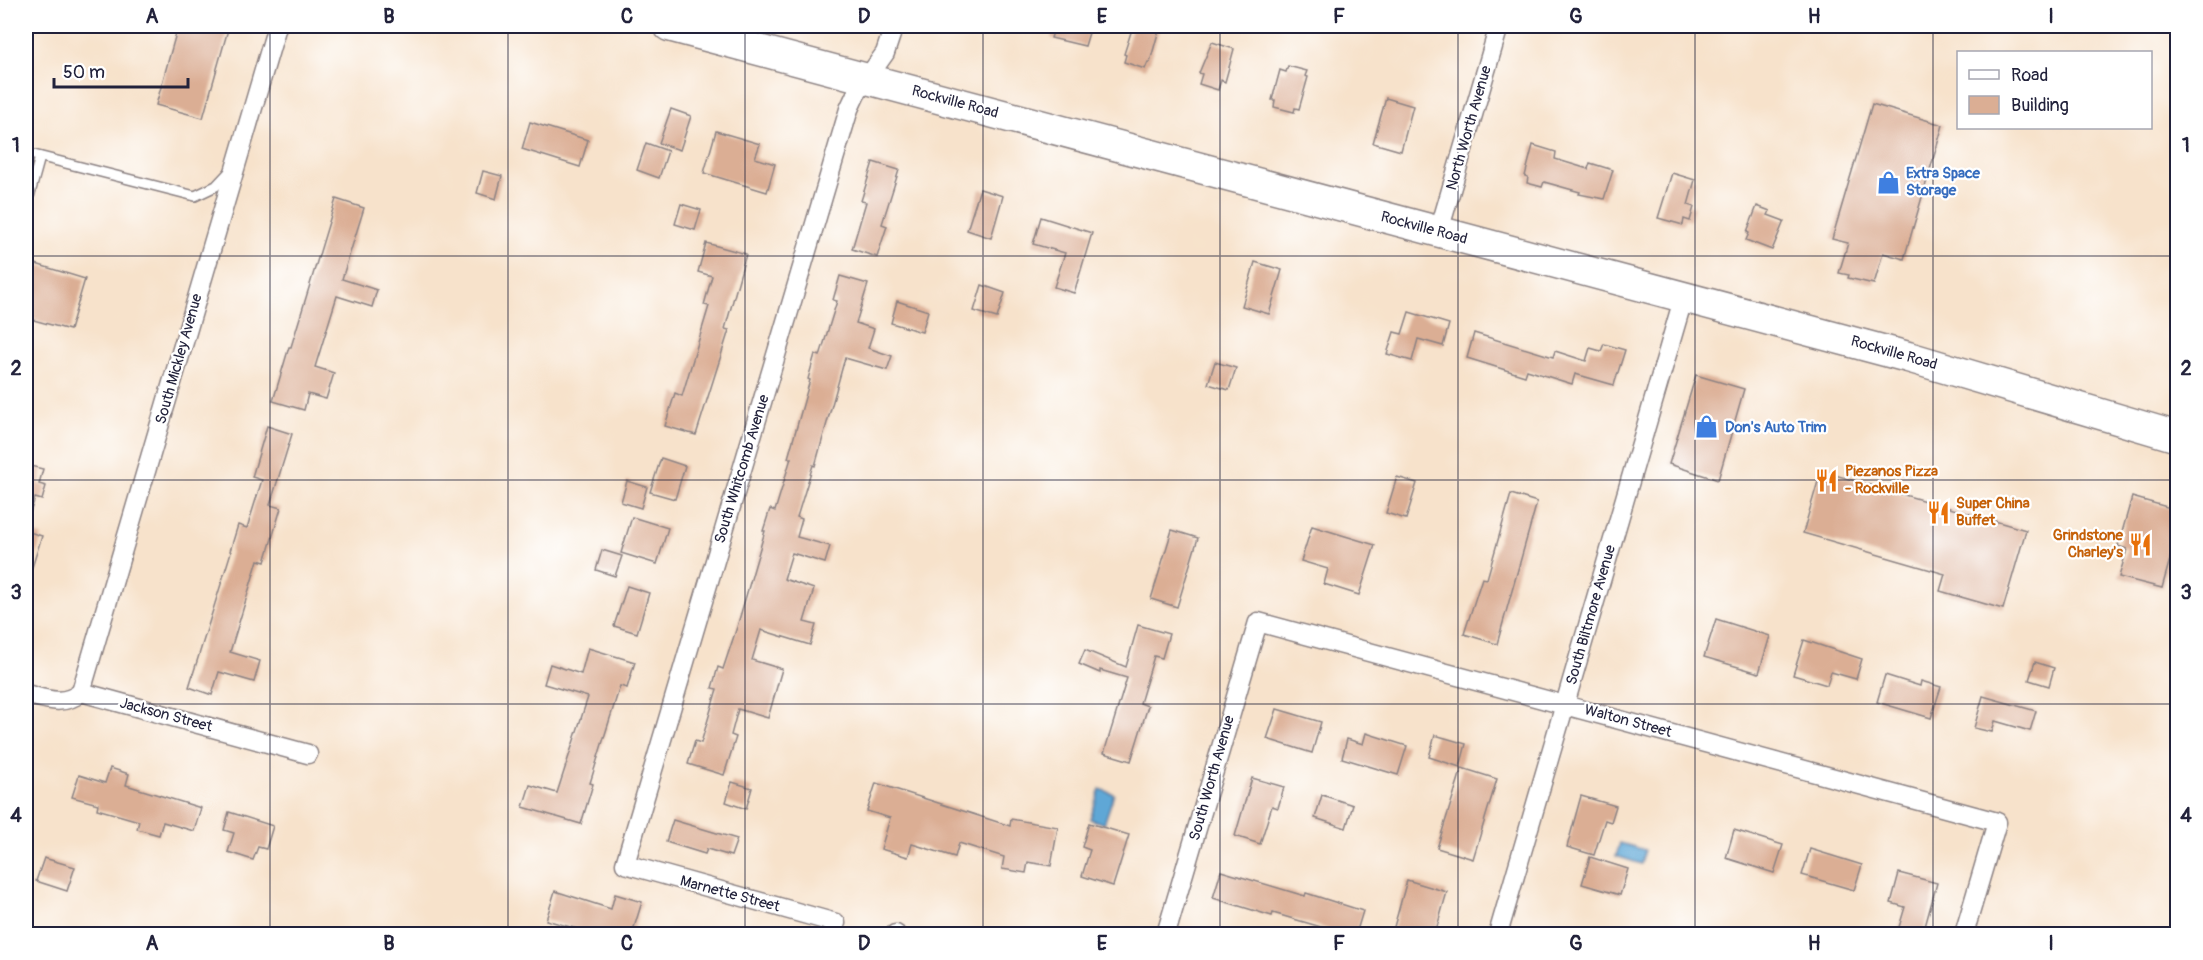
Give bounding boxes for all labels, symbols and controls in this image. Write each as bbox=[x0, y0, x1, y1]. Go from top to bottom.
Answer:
text: A bbox=[146, 4, 159, 29]
text: B bbox=[383, 4, 395, 29]
text: C bbox=[621, 4, 633, 29]
text: D bbox=[858, 4, 871, 29]
text: E bbox=[1097, 4, 1108, 29]
text: F bbox=[1333, 4, 1345, 29]
text: G bbox=[1569, 4, 1583, 29]
text: H bbox=[1808, 4, 1821, 29]
text: I bbox=[2048, 4, 2054, 29]
scale bar bbox=[54, 51, 188, 89]
legend bbox=[1957, 51, 2152, 129]
text: 50 m bbox=[63, 61, 105, 84]
street label: North Worth Avenue bbox=[1442, 63, 1496, 192]
text: Road bbox=[2011, 64, 2048, 87]
street label: Rockville Road bbox=[910, 81, 1000, 123]
text: Building bbox=[2011, 94, 2069, 117]
text: 1 bbox=[12, 133, 20, 158]
text: 1 bbox=[2182, 133, 2190, 158]
place label: Extra Space Storage bbox=[1906, 164, 1981, 200]
shop icon: Extra Space Storage bbox=[1875, 169, 1901, 195]
street label: Rockville Road bbox=[1379, 207, 1469, 249]
street label: South Mickley Avenue bbox=[151, 291, 207, 426]
street label: Rockville Road bbox=[1849, 332, 1939, 374]
text: 2 bbox=[10, 356, 22, 381]
text: 2 bbox=[2180, 356, 2192, 381]
street label: South Whitcomb Avenue bbox=[710, 392, 774, 546]
shop icon: Don's Auto Trim bbox=[1694, 414, 1720, 440]
place label: Don's Auto Trim bbox=[1725, 418, 1827, 437]
place label: Piezanos Pizza - Rockville bbox=[1845, 462, 1938, 498]
restaurant icon: Piezanos Pizza - Rockville bbox=[1814, 467, 1840, 493]
place label: Super China Buffet bbox=[1956, 494, 2030, 530]
restaurant icon: Super China Buffet bbox=[1925, 499, 1951, 525]
place label: Grindstone Charley's bbox=[2053, 526, 2124, 562]
restaurant icon: Grindstone Charley's bbox=[2128, 531, 2154, 557]
street label: South Biltmore Avenue bbox=[1562, 542, 1620, 687]
text: 3 bbox=[10, 580, 22, 605]
text: 3 bbox=[2180, 580, 2192, 605]
street label: Jackson Street bbox=[118, 694, 215, 737]
street label: Walton Street bbox=[1582, 700, 1675, 742]
street label: South Worth Avenue bbox=[1185, 713, 1239, 843]
text: 4 bbox=[10, 803, 22, 828]
text: 4 bbox=[2180, 803, 2192, 828]
street label: Marnette Street bbox=[678, 872, 783, 917]
text: A bbox=[146, 931, 159, 956]
text: B bbox=[383, 931, 395, 956]
text: C bbox=[621, 931, 633, 956]
text: D bbox=[858, 931, 871, 956]
text: E bbox=[1097, 931, 1108, 956]
text: F bbox=[1333, 931, 1345, 956]
text: G bbox=[1569, 931, 1583, 956]
text: H bbox=[1808, 931, 1821, 956]
text: I bbox=[2048, 931, 2054, 956]

